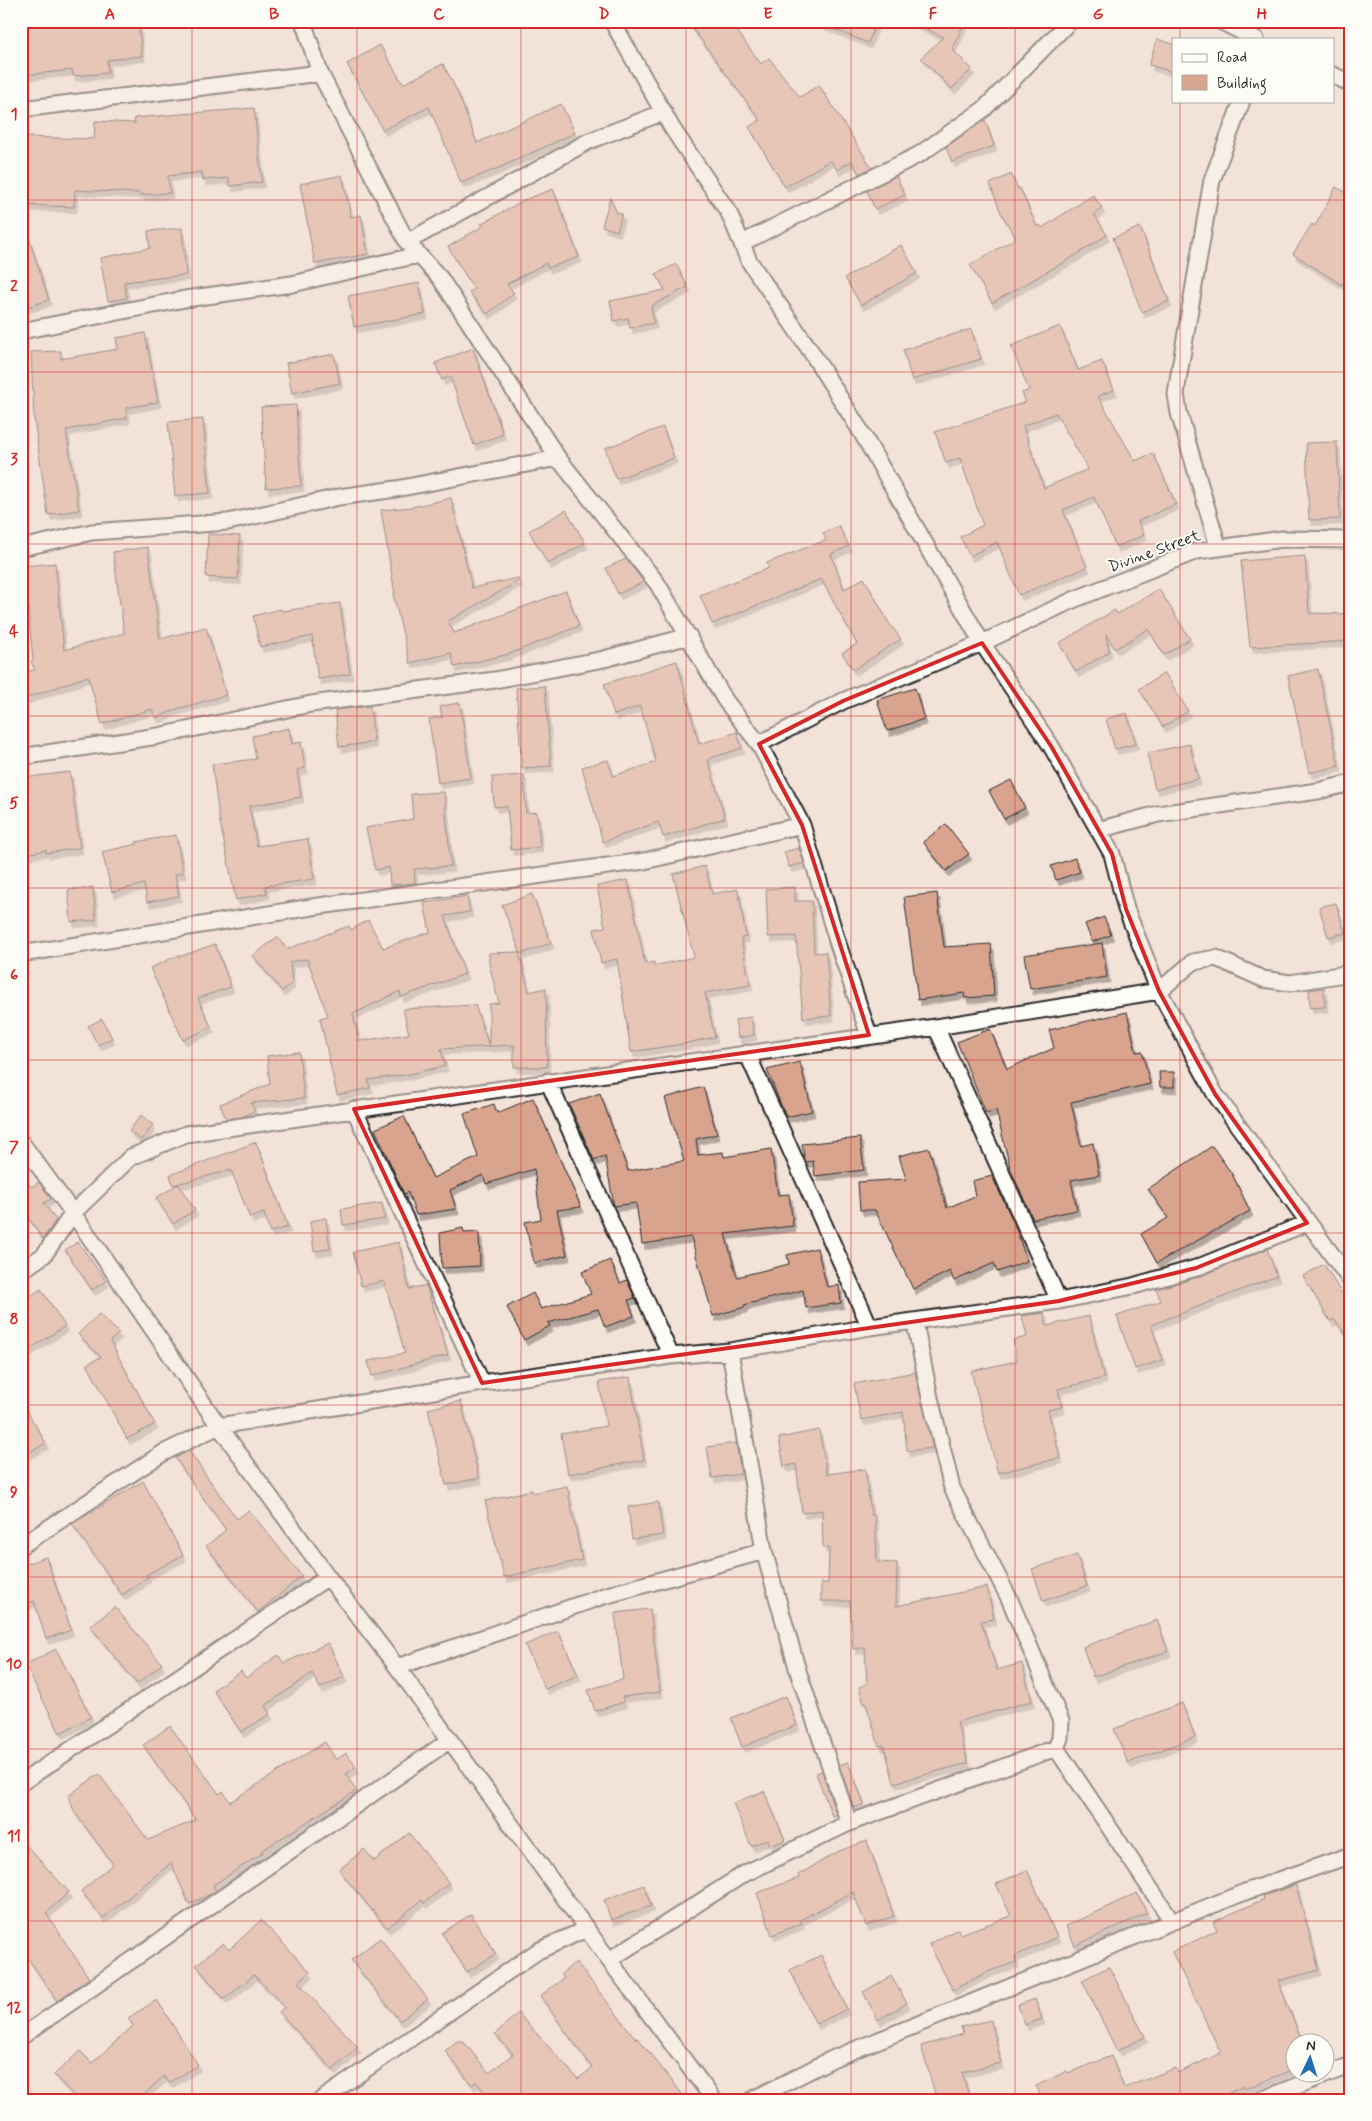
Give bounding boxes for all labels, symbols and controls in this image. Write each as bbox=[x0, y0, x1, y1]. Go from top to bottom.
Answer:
text: A bbox=[105, 4, 115, 25]
text: B bbox=[269, 4, 279, 25]
text: C bbox=[433, 4, 445, 25]
text: D bbox=[598, 4, 610, 25]
text: E bbox=[763, 4, 773, 25]
text: F bbox=[929, 4, 938, 25]
text: G bbox=[1093, 4, 1104, 25]
text: H bbox=[1257, 4, 1268, 25]
legend bbox=[1172, 38, 1334, 102]
text: Road bbox=[1217, 48, 1247, 68]
text: Building bbox=[1217, 74, 1267, 95]
text: 1 bbox=[10, 104, 18, 125]
text: 2 bbox=[10, 276, 18, 297]
text: 3 bbox=[10, 449, 18, 470]
street label: Divine Street bbox=[1106, 525, 1204, 578]
text: 4 bbox=[9, 621, 19, 642]
text: 5 bbox=[9, 793, 19, 814]
text: 6 bbox=[10, 965, 18, 986]
text: 7 bbox=[9, 1137, 19, 1158]
text: 8 bbox=[9, 1309, 19, 1330]
text: 9 bbox=[10, 1482, 18, 1503]
text: 10 bbox=[6, 1654, 22, 1675]
text: 11 bbox=[7, 1826, 21, 1847]
text: 12 bbox=[6, 1998, 22, 2019]
north arrow bbox=[1284, 2034, 1334, 2084]
text: N bbox=[1306, 2037, 1316, 2055]

